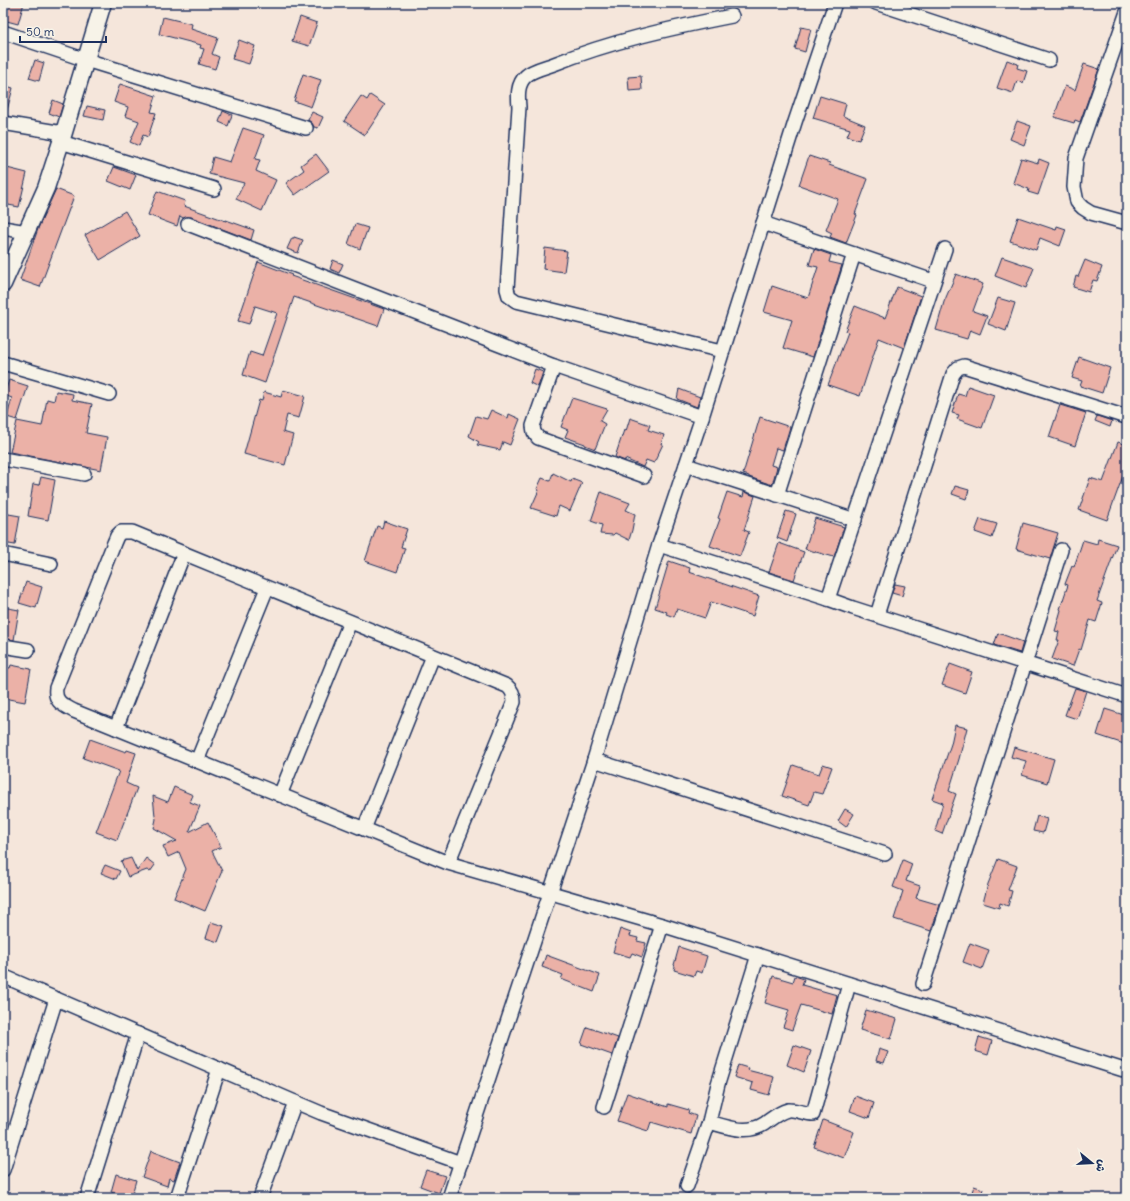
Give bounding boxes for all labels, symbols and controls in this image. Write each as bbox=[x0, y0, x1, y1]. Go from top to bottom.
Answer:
scale bar bbox=[20, 18, 106, 44]
text: 50 m bbox=[26, 24, 55, 39]
north arrow bbox=[1072, 1143, 1112, 1183]
text: ش bbox=[1093, 1158, 1110, 1174]

